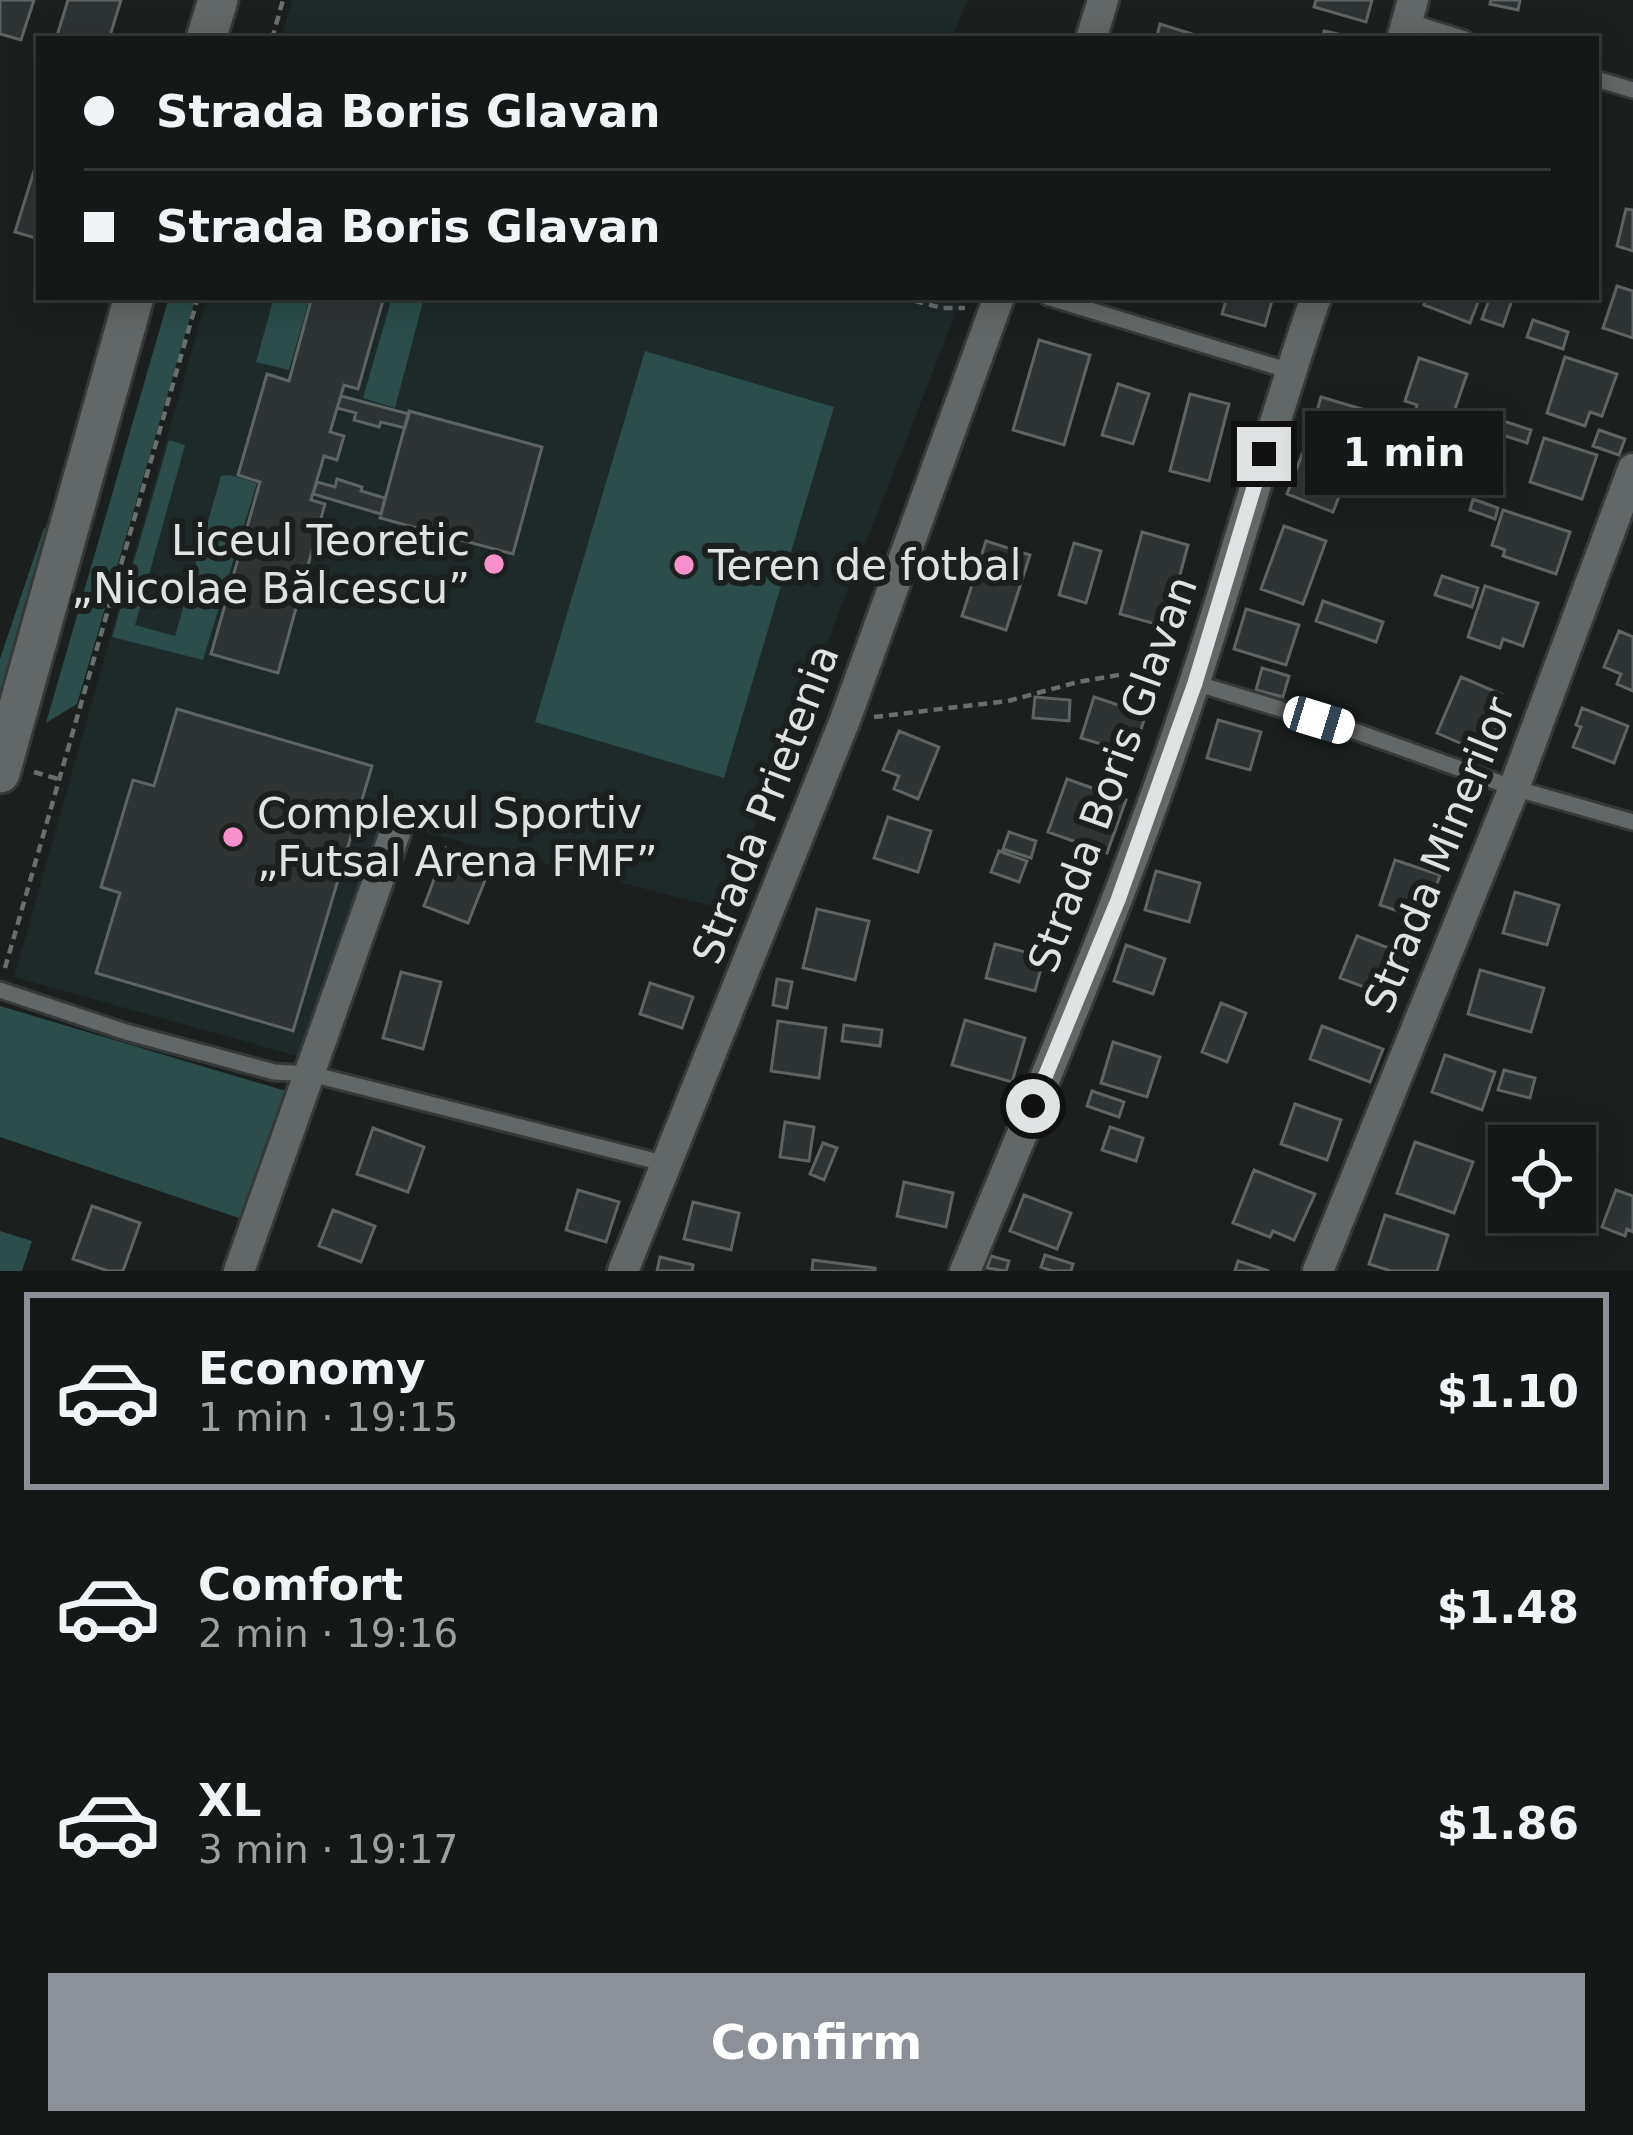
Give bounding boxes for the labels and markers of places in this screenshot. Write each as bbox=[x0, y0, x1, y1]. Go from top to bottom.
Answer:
place label: Liceul Teoretic „Nicolae Bălcescu” bbox=[71, 516, 470, 613]
place label: Teren de fotbal bbox=[707, 541, 1021, 590]
marker: Liceul Teoretic „Nicolae Bălcescu” bbox=[481, 551, 507, 577]
marker: Teren de fotbal bbox=[671, 552, 697, 578]
place label: Complexul Sportiv „Futsal Arena FMF” bbox=[257, 789, 658, 886]
marker: Complexul Sportiv „Futsal Arena FMF” bbox=[220, 824, 246, 850]

